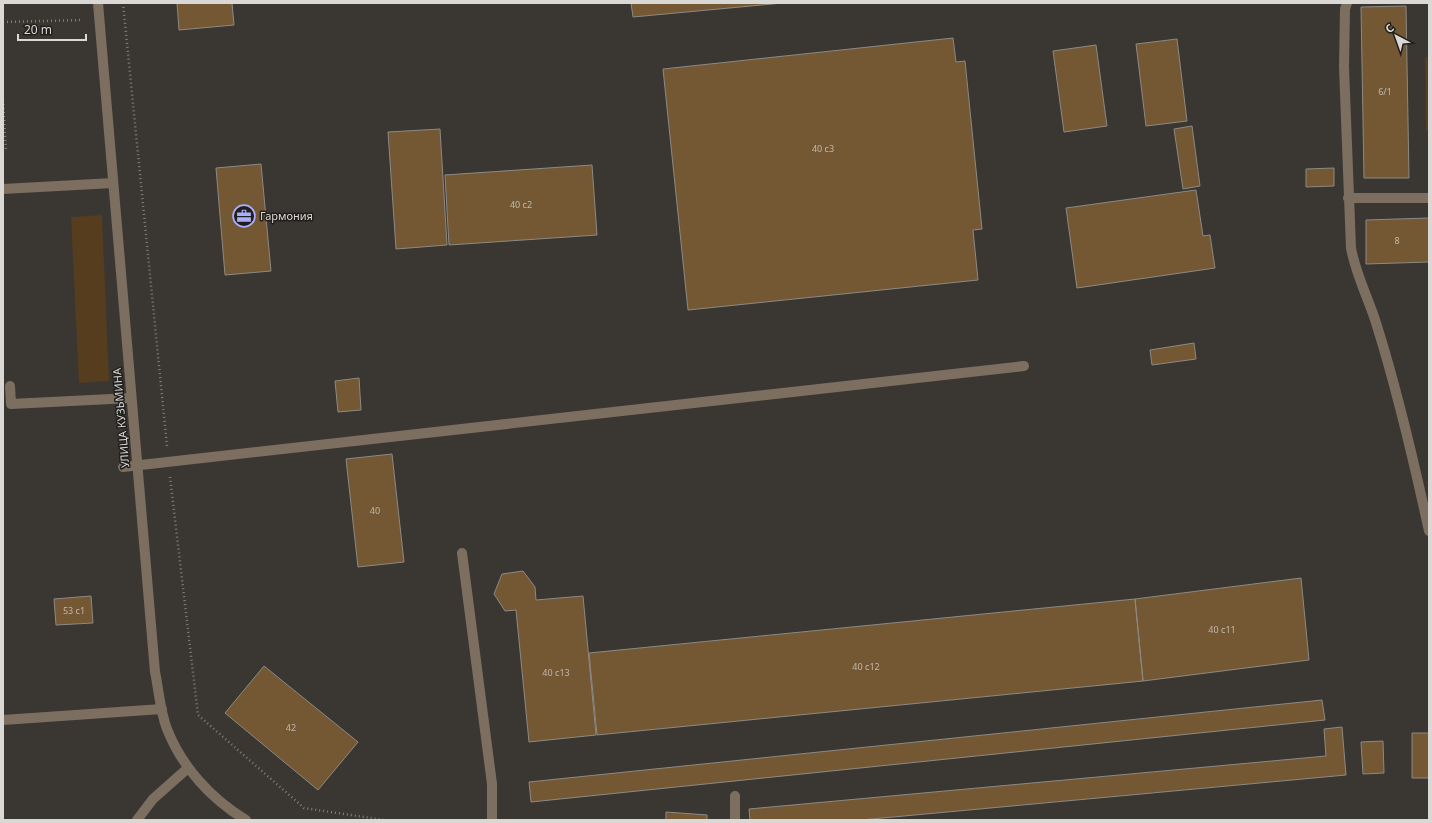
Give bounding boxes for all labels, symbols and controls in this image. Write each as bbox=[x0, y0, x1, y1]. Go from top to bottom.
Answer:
scale bar bbox=[18, 16, 86, 42]
north arrow bbox=[1376, 16, 1416, 56]
text: С bbox=[1382, 20, 1397, 36]
text: 20 m bbox=[24, 21, 52, 38]
house number: 6/1 bbox=[1378, 85, 1392, 98]
house number: 40 с3 bbox=[812, 142, 834, 155]
house number: 40 с2 bbox=[510, 198, 532, 211]
office icon: Гармония bbox=[231, 203, 257, 229]
place label: Гармония bbox=[260, 208, 313, 223]
house number: 8 bbox=[1394, 234, 1400, 247]
street label: УЛИЦА КУЗЬМИНА bbox=[109, 367, 132, 468]
house number: 40 bbox=[370, 504, 380, 517]
house number: 53 с1 bbox=[63, 604, 85, 617]
house number: 40 с11 bbox=[1208, 623, 1236, 636]
house number: 40 с12 bbox=[852, 660, 880, 673]
house number: 40 с13 bbox=[542, 666, 570, 679]
house number: 42 bbox=[286, 721, 296, 734]

